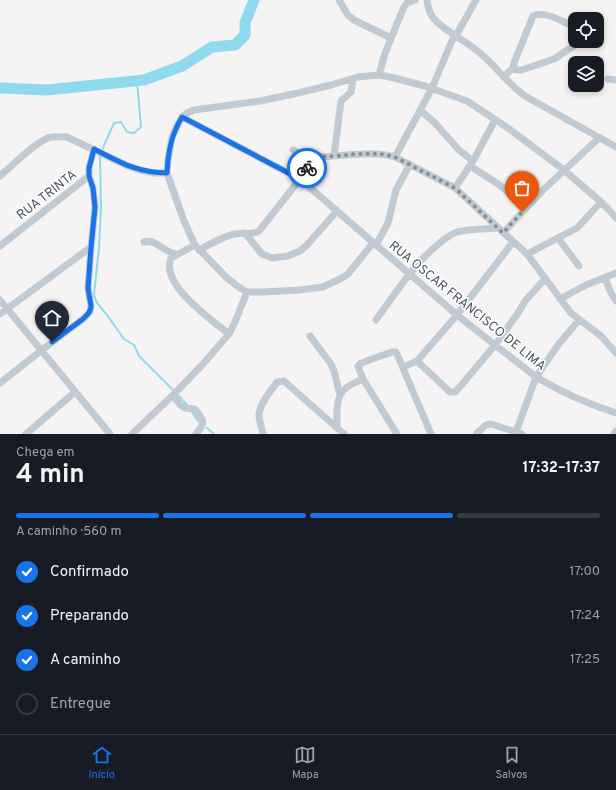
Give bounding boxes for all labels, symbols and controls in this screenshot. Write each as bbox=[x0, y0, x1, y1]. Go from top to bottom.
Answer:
map controls bbox=[568, 12, 604, 92]
button: locate bbox=[568, 12, 604, 48]
button: layers bbox=[568, 56, 604, 92]
courier bbox=[287, 148, 327, 188]
icon: bike bbox=[296, 157, 318, 179]
street label: RUA TRINTA bbox=[14, 167, 81, 224]
pin bbox=[505, 171, 539, 212]
icon: bag bbox=[511, 177, 533, 199]
street label: RUA OSCAR FRANCISCO DE LIMA bbox=[385, 238, 549, 375]
pin bbox=[35, 301, 69, 342]
icon: home bbox=[41, 307, 63, 329]
text: Chega em bbox=[16, 445, 75, 461]
text: 4 min bbox=[16, 459, 85, 492]
text: 17:32–17:37 bbox=[522, 459, 600, 478]
text: A caminho · 560 m bbox=[16, 524, 122, 540]
icon: check bbox=[16, 561, 38, 583]
text: Confirmado bbox=[50, 563, 129, 582]
text: 17:00 bbox=[569, 564, 600, 580]
icon: check bbox=[16, 605, 38, 627]
text: Preparando bbox=[50, 607, 129, 626]
text: 17:24 bbox=[570, 608, 600, 624]
icon: check bbox=[16, 649, 38, 671]
text: A caminho bbox=[50, 651, 121, 670]
text: 17:25 bbox=[570, 652, 600, 668]
text: Entregue bbox=[50, 695, 111, 714]
tab: Início bbox=[88, 744, 115, 782]
tab: Mapa bbox=[292, 744, 319, 782]
tab: Salvos bbox=[495, 744, 528, 782]

